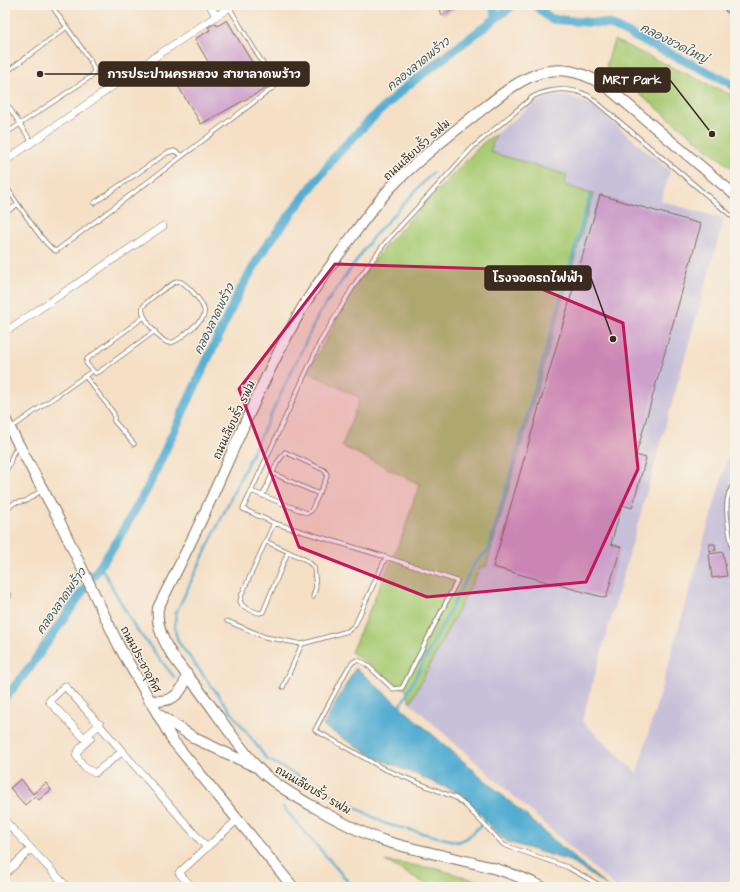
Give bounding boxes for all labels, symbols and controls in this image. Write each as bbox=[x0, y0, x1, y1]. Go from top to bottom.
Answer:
water label: คลองชวดใหญ่ bbox=[637, 19, 712, 69]
water label: คลองลาดพร้าว bbox=[383, 33, 454, 95]
callout: การประปานครหลวง สาขาลาดพร้าว bbox=[99, 62, 309, 86]
text: การประปานครหลวง สาขาลาดพร้าว bbox=[107, 66, 301, 83]
callout: MRT Park bbox=[595, 68, 670, 92]
text: MRT Park bbox=[603, 72, 662, 89]
street label: ถนนเลียบรั้ว รฟม. bbox=[378, 112, 455, 184]
callout: โรงจอดรถไฟฟ้า bbox=[485, 266, 591, 290]
text: โรงจอดรถไฟฟ้า bbox=[492, 270, 583, 287]
water label: คลองลาดพร้าว bbox=[190, 280, 239, 357]
street label: ถนนเลียบรั้ว รฟม. bbox=[206, 375, 260, 462]
water label: คลองลาดพร้าว bbox=[32, 564, 91, 638]
street label: ถนนประชาอุทิศ bbox=[116, 624, 165, 696]
street label: ถนนเลียบรั้ว รฟม. bbox=[273, 759, 357, 819]

